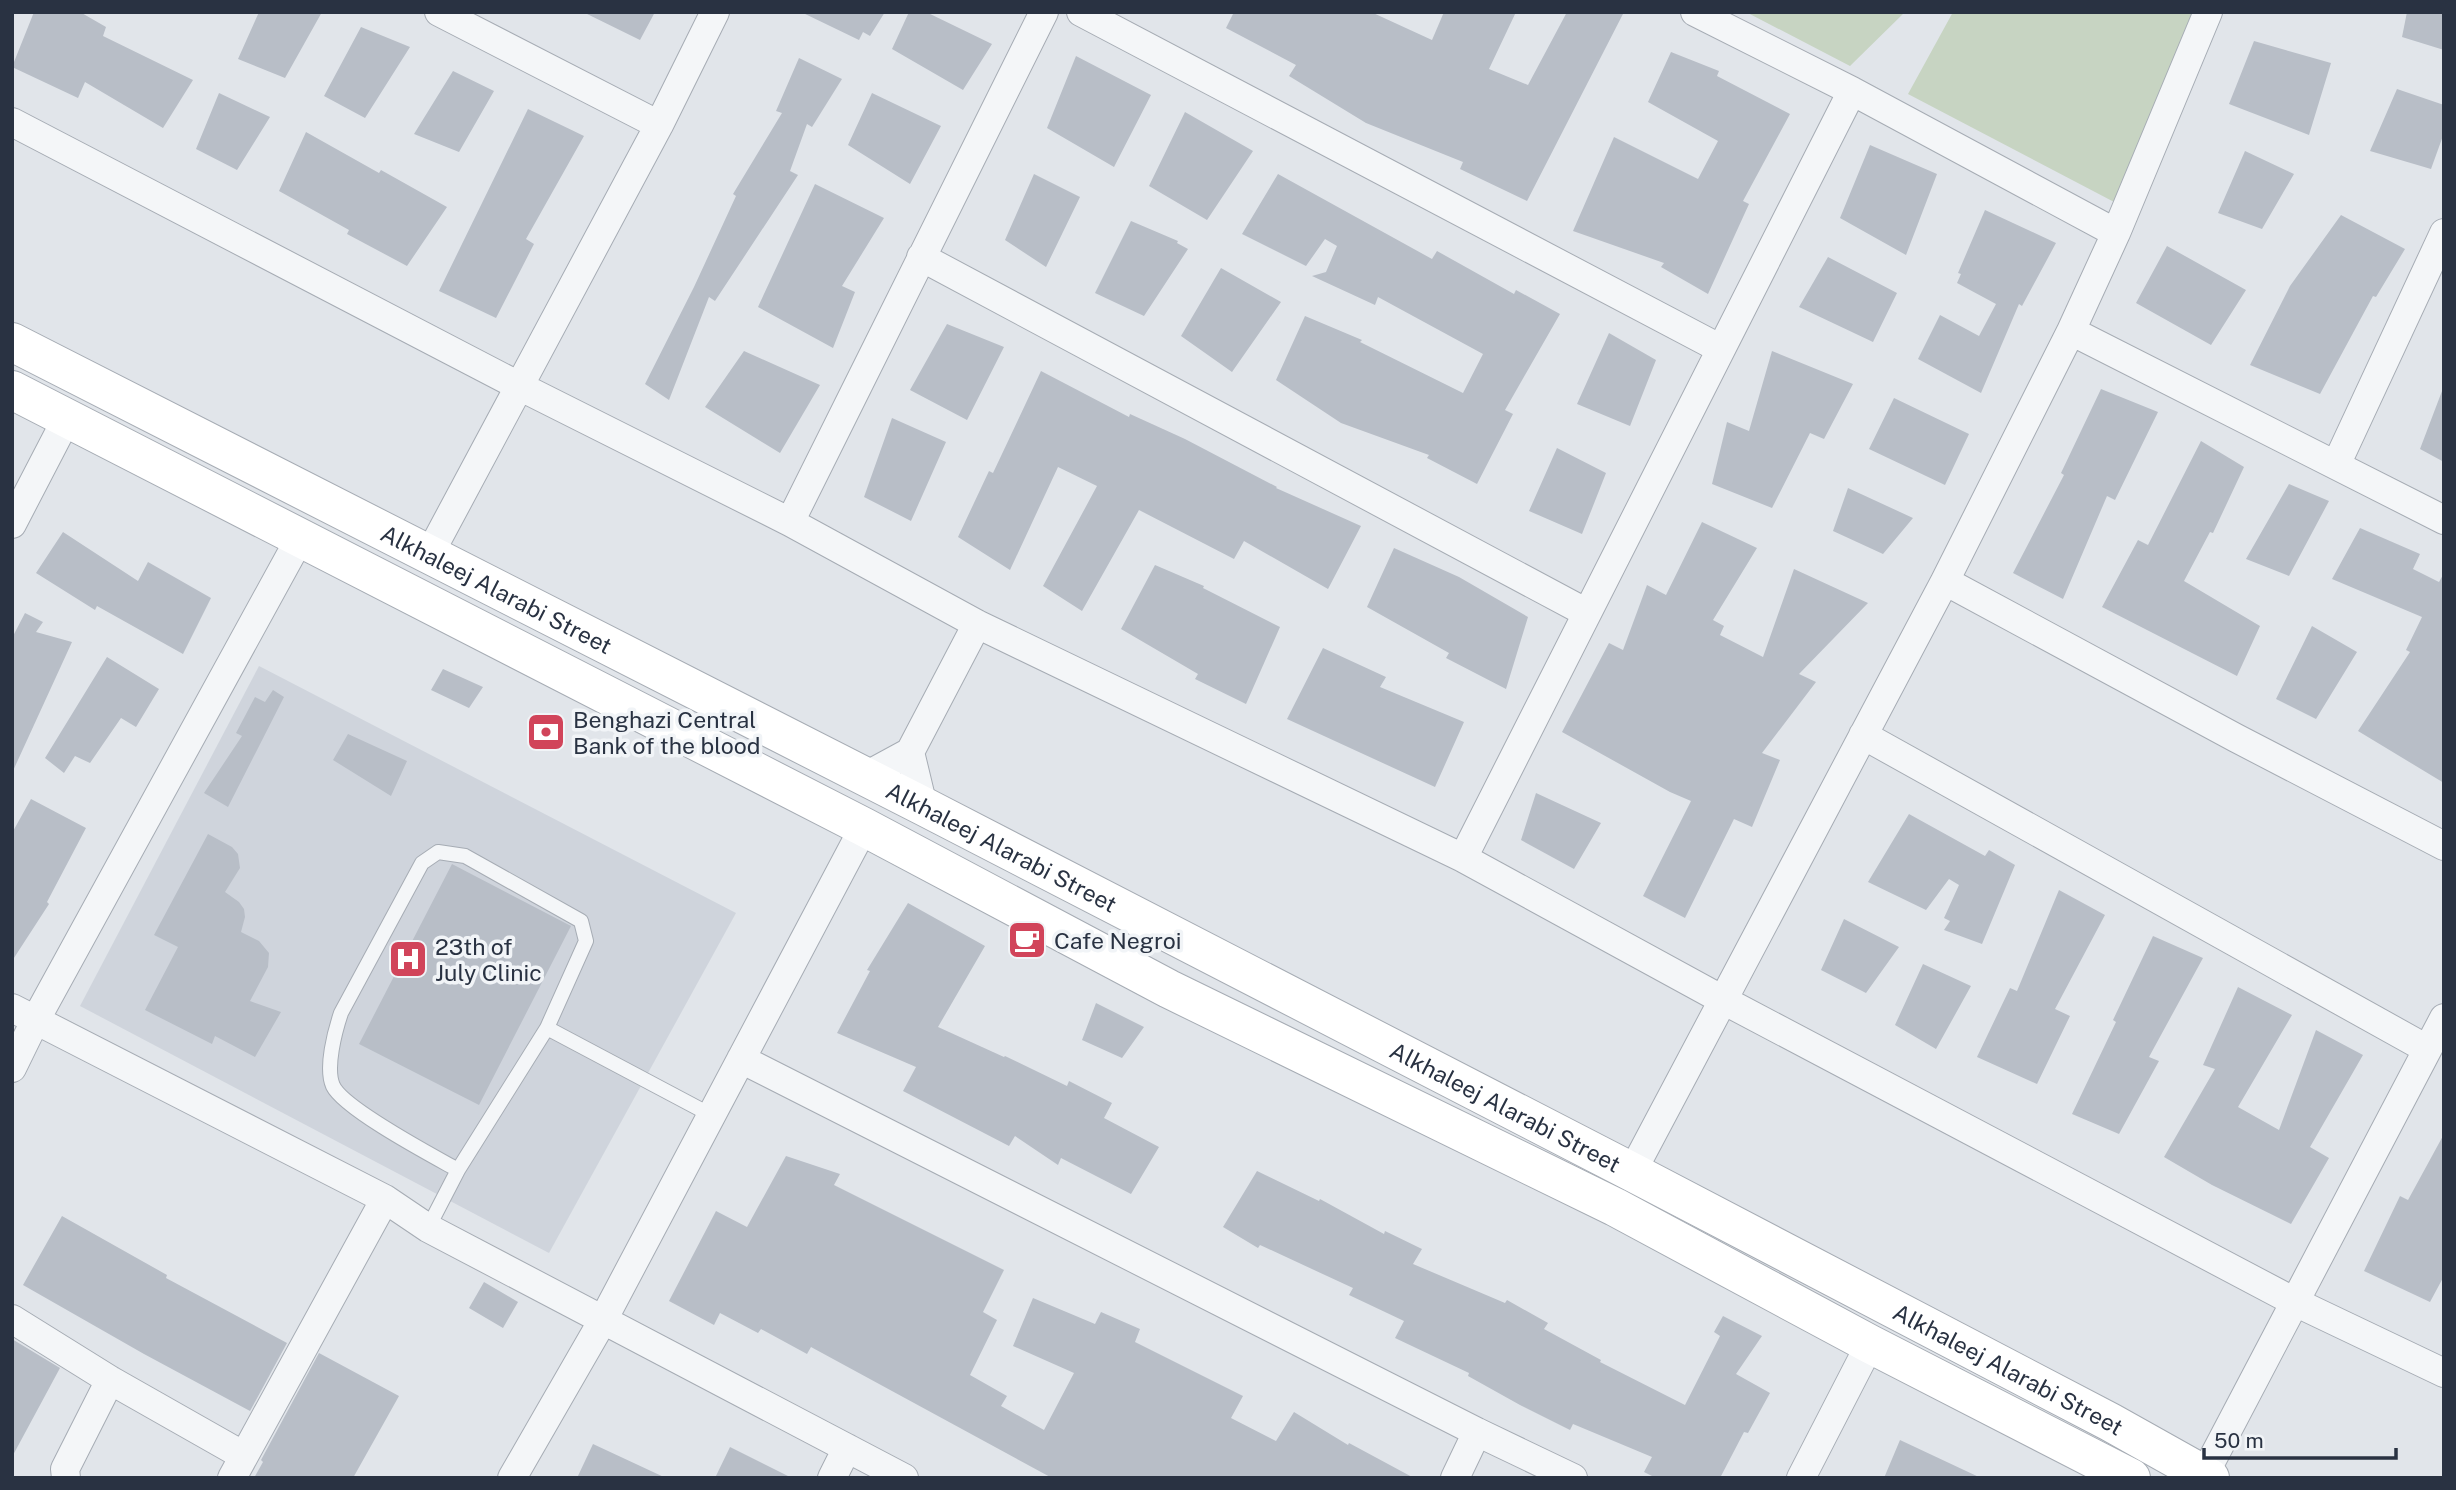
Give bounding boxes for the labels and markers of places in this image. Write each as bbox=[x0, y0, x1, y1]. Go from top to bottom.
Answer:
place label: Benghazi Central Bank of the blood bbox=[573, 706, 760, 759]
bank icon: Benghazi Central Bank of the blood bbox=[525, 711, 567, 753]
cafe icon: Cafe Negroi bbox=[1006, 919, 1048, 961]
place label: Cafe Negroi bbox=[1054, 927, 1181, 954]
place label: 23th of July Clinic bbox=[435, 933, 542, 986]
hospital icon: 23th of July Clinic bbox=[387, 938, 429, 980]

